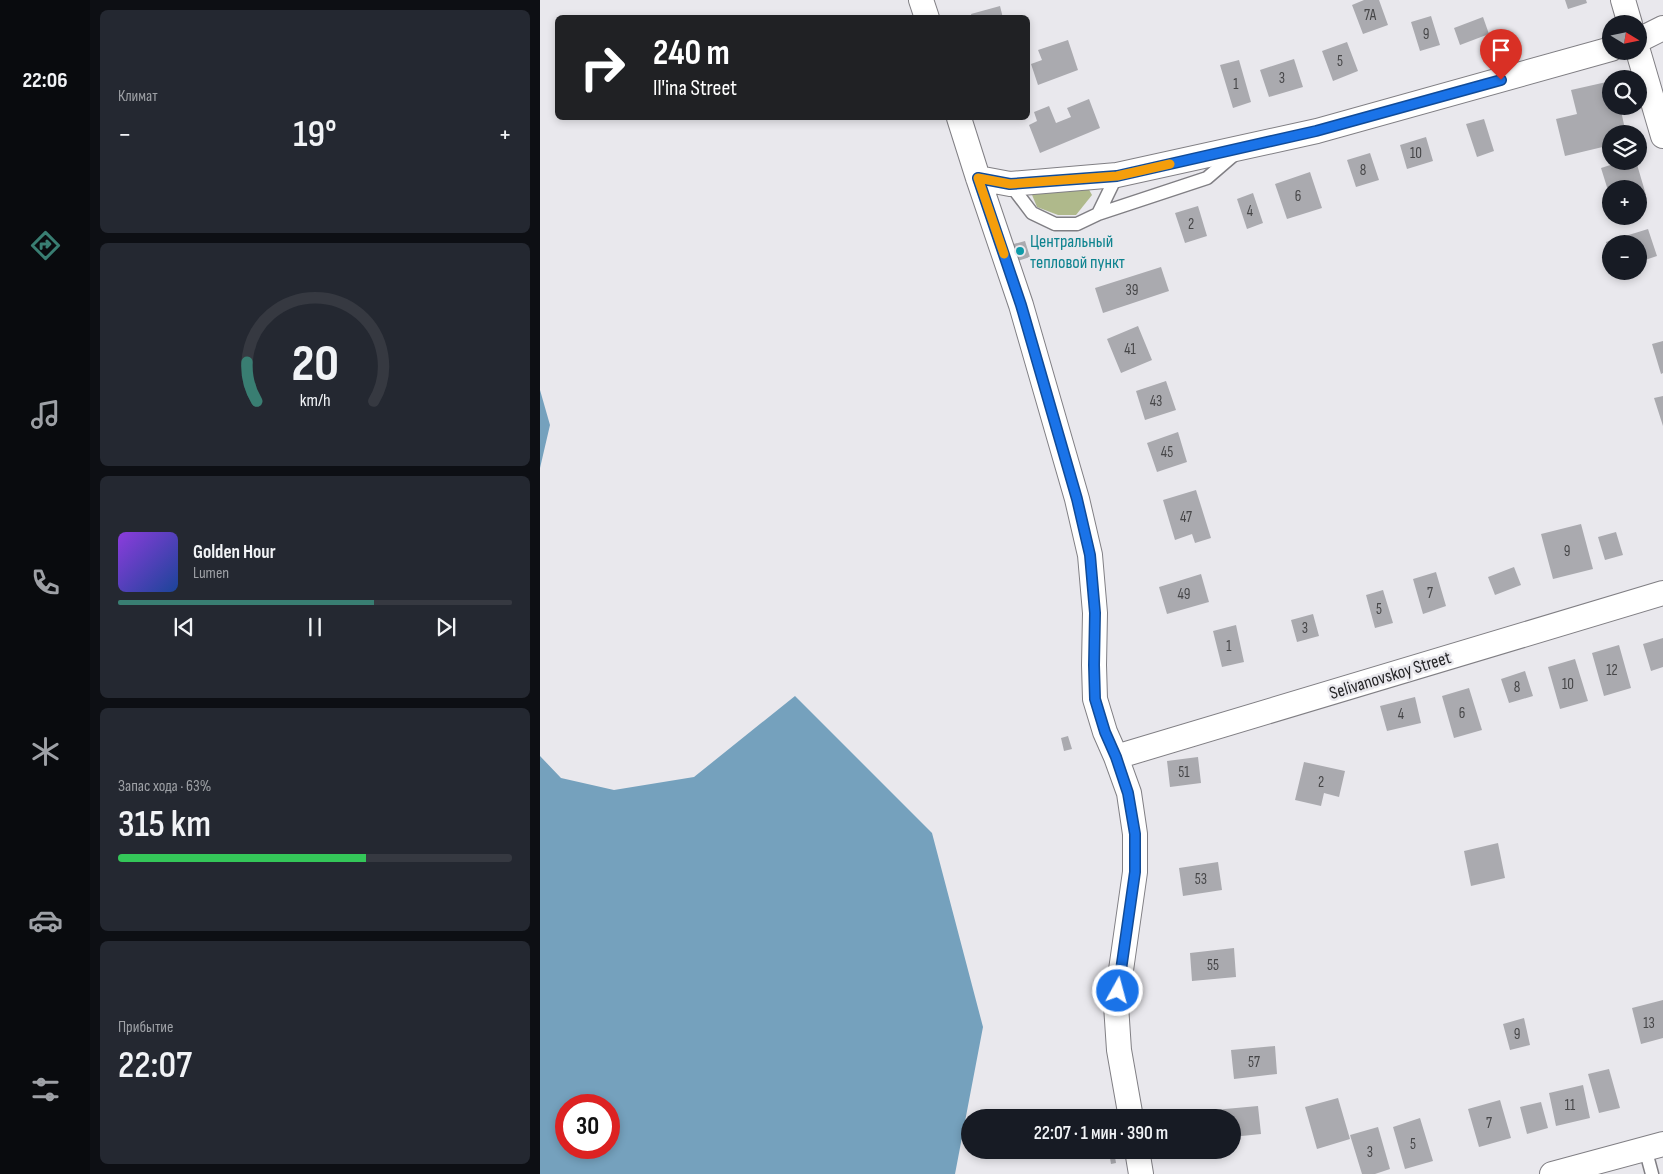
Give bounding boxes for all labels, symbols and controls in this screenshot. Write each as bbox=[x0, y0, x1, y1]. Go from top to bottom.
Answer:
house number: 7А bbox=[1364, 6, 1377, 25]
north arrow bbox=[1602, 15, 1648, 60]
map controls bbox=[1602, 15, 1647, 280]
house number: 9 bbox=[1423, 25, 1429, 44]
pin bbox=[1480, 29, 1522, 80]
text: 240 m bbox=[653, 32, 730, 75]
icon: right bbox=[570, 35, 635, 100]
icon: arrive bbox=[1487, 36, 1515, 64]
house number: 5 bbox=[1337, 52, 1343, 71]
text: 22:06 bbox=[22, 67, 68, 94]
house number: 3 bbox=[1279, 69, 1285, 88]
button: search bbox=[1602, 70, 1647, 115]
text: Il'ina Street bbox=[653, 75, 737, 102]
house number: 1 bbox=[1233, 75, 1239, 94]
text: Климат bbox=[118, 87, 158, 106]
text: 19° bbox=[293, 112, 337, 157]
text: − bbox=[118, 118, 132, 151]
text: + bbox=[498, 118, 512, 151]
button: layers bbox=[1602, 125, 1647, 170]
house number: 10 bbox=[1410, 144, 1422, 163]
house number: 8 bbox=[1360, 161, 1366, 180]
button: + bbox=[1602, 180, 1647, 225]
house number: 6 bbox=[1295, 187, 1301, 206]
house number: 4 bbox=[1247, 202, 1253, 221]
house number: 2 bbox=[1188, 215, 1194, 234]
icon: directions bbox=[28, 228, 63, 263]
place label: Центральный тепловой пункт bbox=[1030, 231, 1125, 273]
button: − bbox=[1602, 235, 1647, 280]
marker: Центральный тепловой пункт bbox=[1014, 245, 1026, 257]
house number: 39 bbox=[1126, 281, 1138, 300]
text: 20 bbox=[291, 333, 339, 396]
house number: 41 bbox=[1124, 340, 1137, 359]
text: km/h bbox=[300, 390, 330, 411]
house number: 43 bbox=[1150, 392, 1162, 411]
icon: music bbox=[28, 397, 63, 432]
house number: 45 bbox=[1161, 443, 1173, 462]
house number: 47 bbox=[1180, 508, 1192, 527]
text: Golden Hour bbox=[193, 541, 276, 564]
house number: 9 bbox=[1564, 542, 1570, 561]
text: Lumen bbox=[193, 564, 229, 583]
icon: phone bbox=[28, 565, 63, 600]
house number: 7 bbox=[1427, 584, 1433, 603]
house number: 49 bbox=[1178, 585, 1190, 604]
house number: 5 bbox=[1376, 600, 1382, 619]
icon: previous bbox=[170, 613, 198, 641]
icon: pause bbox=[301, 613, 329, 641]
icon: next bbox=[432, 613, 460, 641]
house number: 3 bbox=[1302, 619, 1308, 638]
house number: 1 bbox=[1226, 637, 1232, 656]
street label: Selivanovskoy Street bbox=[1327, 647, 1454, 704]
house number: 12 bbox=[1606, 661, 1618, 680]
house number: 10 bbox=[1562, 675, 1574, 694]
house number: 8 bbox=[1514, 678, 1520, 697]
house number: 6 bbox=[1459, 704, 1465, 723]
house number: 4 bbox=[1398, 705, 1404, 724]
icon: climate bbox=[28, 734, 63, 769]
house number: 51 bbox=[1178, 763, 1190, 782]
house number: 2 bbox=[1318, 773, 1324, 792]
text: Запас хода · 63% bbox=[118, 777, 211, 796]
text: 315 km bbox=[118, 802, 211, 847]
house number: 53 bbox=[1195, 870, 1207, 889]
icon: car bbox=[28, 903, 63, 938]
house number: 55 bbox=[1207, 956, 1219, 975]
position arrow bbox=[1091, 964, 1143, 1016]
house number: 13 bbox=[1643, 1014, 1655, 1033]
text: Прибытие bbox=[118, 1018, 173, 1037]
house number: 9 bbox=[1514, 1025, 1520, 1044]
text: 22:07 bbox=[118, 1043, 192, 1088]
house number: 57 bbox=[1248, 1053, 1260, 1072]
icon: filters bbox=[28, 1072, 63, 1107]
speed limit sign: 30 bbox=[555, 1094, 620, 1159]
house number: 11 bbox=[1565, 1096, 1576, 1115]
house number: 7 bbox=[1486, 1114, 1492, 1133]
text: 22:07 · 1 мин · 390 m bbox=[1034, 1122, 1168, 1145]
house number: 5 bbox=[1410, 1135, 1416, 1154]
house number: 3 bbox=[1367, 1143, 1373, 1162]

